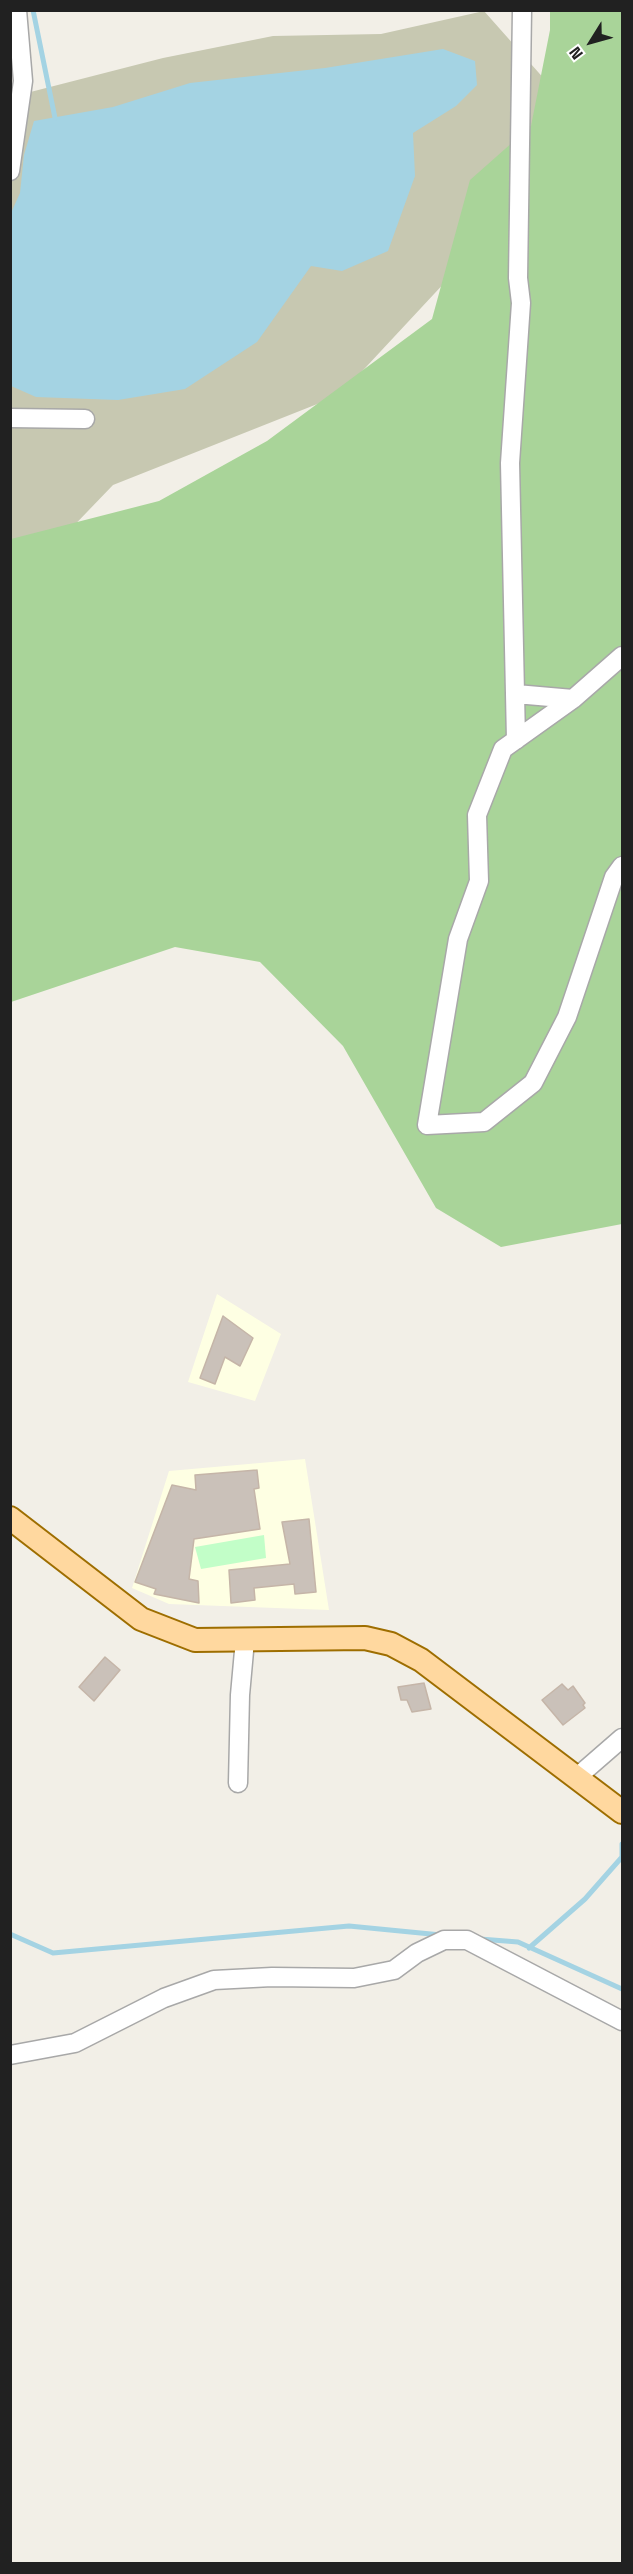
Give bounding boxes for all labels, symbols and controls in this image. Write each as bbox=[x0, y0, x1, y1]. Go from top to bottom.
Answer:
north arrow bbox=[561, 12, 621, 72]
text: N bbox=[565, 43, 588, 64]

